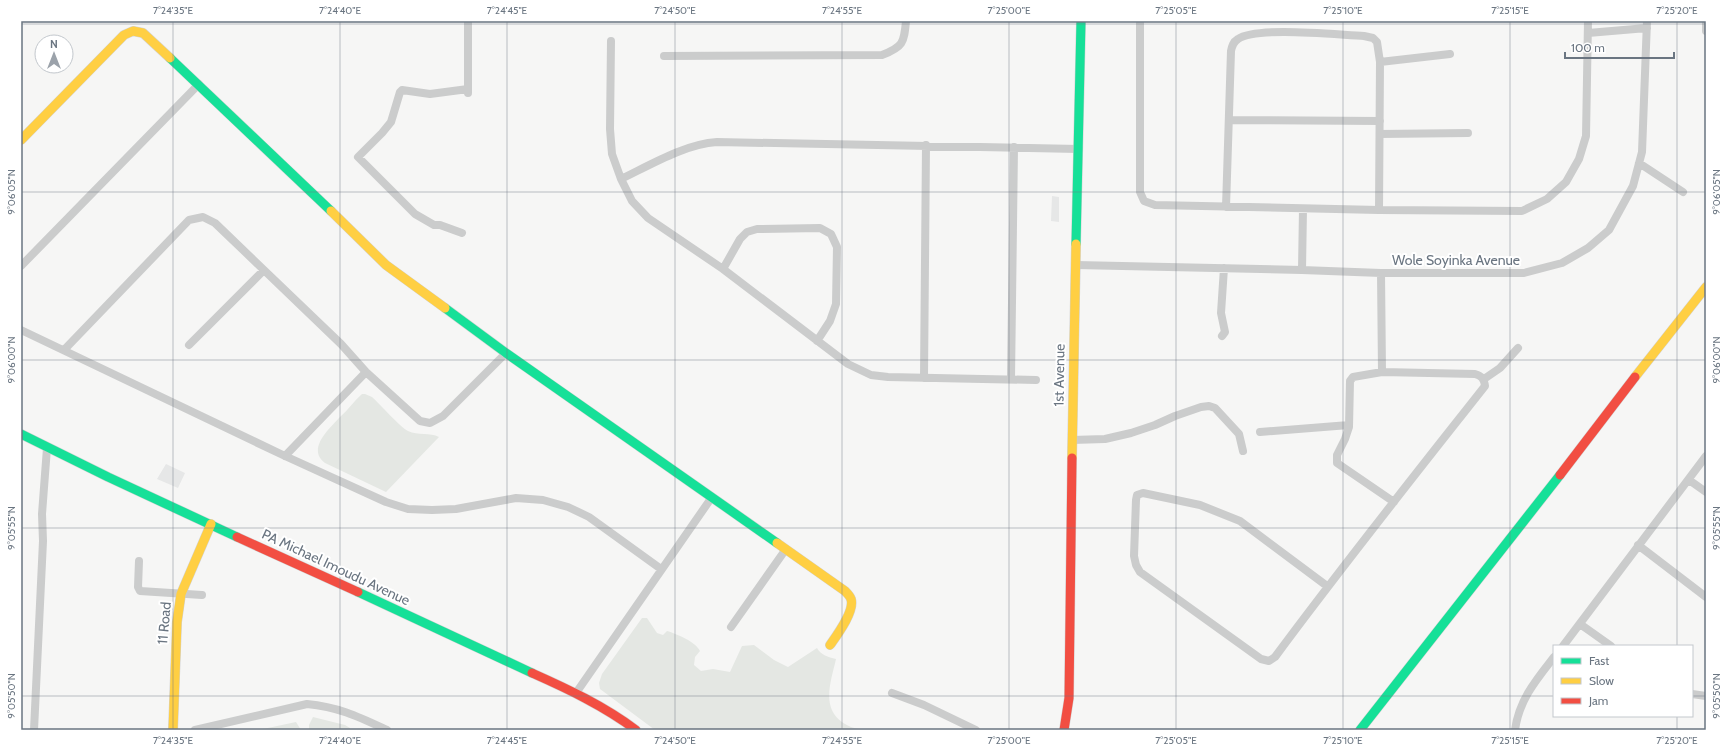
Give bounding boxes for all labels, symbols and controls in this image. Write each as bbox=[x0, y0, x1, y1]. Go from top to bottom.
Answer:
text: 7°24'35"E bbox=[153, 4, 194, 17]
text: 7°24'40"E bbox=[319, 4, 361, 17]
text: 7°24'45"E bbox=[487, 4, 528, 17]
text: 7°24'50"E bbox=[654, 4, 696, 17]
text: 7°24'55"E bbox=[822, 4, 863, 17]
text: 7°25'00"E bbox=[987, 4, 1031, 17]
text: 7°25'05"E bbox=[1155, 4, 1197, 17]
text: 7°25'10"E bbox=[1323, 4, 1363, 17]
text: 7°25'15"E bbox=[1491, 4, 1529, 17]
text: 7°25'20"E bbox=[1656, 4, 1698, 17]
north arrow bbox=[34, 34, 74, 74]
scale bar bbox=[1565, 34, 1674, 60]
text: N bbox=[50, 37, 58, 51]
text: 100 m bbox=[1571, 40, 1605, 55]
text: 9°06'05"N bbox=[5, 169, 18, 215]
text: 9°06'05"N bbox=[1710, 169, 1723, 215]
street label: Wole Soyinka Avenue bbox=[1392, 251, 1520, 269]
text: 9°06'00"N bbox=[5, 336, 18, 384]
text: 9°06'00"N bbox=[1710, 336, 1723, 384]
street label: 1st Avenue bbox=[1049, 344, 1069, 406]
text: 9°05'55"N bbox=[5, 506, 18, 550]
text: 9°05'55"N bbox=[1710, 506, 1723, 550]
street label: PA Michael Imoudu Avenue bbox=[259, 525, 413, 609]
street label: 11 Road bbox=[153, 601, 175, 645]
legend bbox=[1553, 645, 1693, 717]
text: Fast bbox=[1589, 653, 1609, 668]
text: 9°05'50"N bbox=[5, 673, 18, 719]
text: Slow bbox=[1589, 673, 1614, 688]
text: 9°05'50"N bbox=[1710, 673, 1723, 719]
text: Jam bbox=[1588, 693, 1608, 708]
text: 7°24'35"E bbox=[153, 734, 194, 747]
text: 7°24'40"E bbox=[319, 734, 361, 747]
text: 7°24'45"E bbox=[487, 734, 528, 747]
text: 7°24'50"E bbox=[654, 734, 696, 747]
text: 7°24'55"E bbox=[822, 734, 863, 747]
text: 7°25'00"E bbox=[987, 734, 1031, 747]
text: 7°25'05"E bbox=[1155, 734, 1197, 747]
text: 7°25'10"E bbox=[1323, 734, 1363, 747]
text: 7°25'15"E bbox=[1491, 734, 1529, 747]
text: 7°25'20"E bbox=[1656, 734, 1698, 747]

